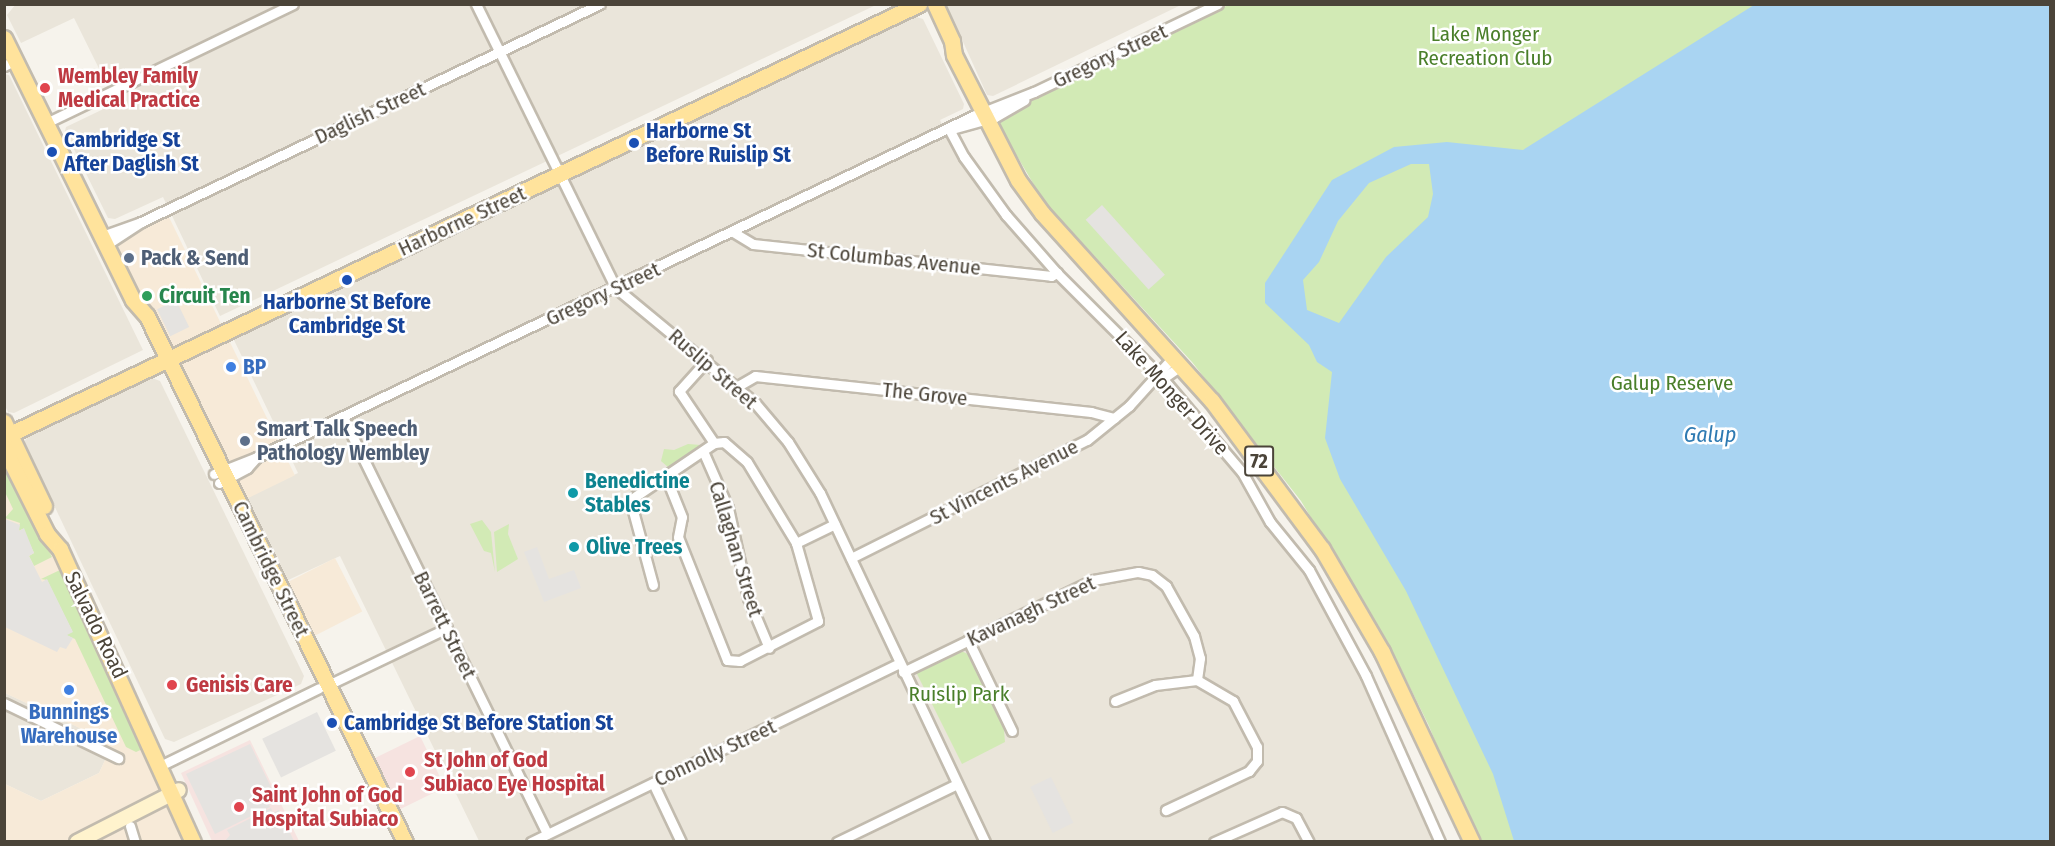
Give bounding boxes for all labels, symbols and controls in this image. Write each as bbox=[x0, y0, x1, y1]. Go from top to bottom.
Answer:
street label: Gregory Street bbox=[1049, 19, 1171, 93]
park label: Lake Monger Recreation Club bbox=[1417, 21, 1553, 71]
place label: Wembley Family Medical Practice bbox=[58, 63, 200, 113]
street label: Daglish Street bbox=[311, 76, 429, 150]
marker: Wembley Family Medical Practice bbox=[36, 79, 54, 97]
place label: Harborne St Before Ruislip St bbox=[646, 118, 791, 168]
place label: Cambridge St After Daglish St bbox=[64, 127, 199, 177]
marker: Harborne St Before Ruislip St bbox=[627, 136, 641, 150]
marker: Cambridge St After Daglish St bbox=[45, 145, 59, 159]
street label: Harborne Street bbox=[394, 180, 530, 262]
street label: St Columbas Avenue bbox=[806, 237, 982, 281]
place label: Pack & Send bbox=[141, 245, 249, 271]
marker: Pack & Send bbox=[122, 251, 136, 265]
street label: Gregory Street bbox=[542, 257, 664, 331]
marker: Harborne St Before Cambridge St bbox=[340, 273, 354, 287]
place label: Circuit Ten bbox=[159, 283, 250, 309]
marker: Circuit Ten bbox=[140, 289, 154, 303]
place label: Harborne St Before Cambridge St bbox=[263, 289, 431, 339]
street label: Ruslip Street bbox=[663, 323, 763, 415]
street label: Lake Monger Drive bbox=[1110, 326, 1234, 460]
place label: BP bbox=[243, 354, 266, 380]
marker: BP bbox=[224, 360, 238, 374]
park label: Galup Reserve bbox=[1611, 370, 1733, 396]
street label: The Grove bbox=[881, 377, 969, 411]
place label: Smart Talk Speech Pathology Wembley bbox=[257, 416, 429, 466]
water label: Galup bbox=[1684, 422, 1736, 448]
marker: Smart Talk Speech Pathology Wembley bbox=[238, 434, 252, 448]
street label: St Vincents Avenue bbox=[926, 434, 1082, 530]
road number: 72 bbox=[1244, 444, 1274, 478]
place label: Benedictine Stables bbox=[585, 468, 690, 518]
street label: Callaghan Street bbox=[703, 478, 769, 620]
marker: Benedictine Stables bbox=[566, 486, 580, 500]
street label: Cambridge Street bbox=[227, 497, 315, 641]
place label: Olive Trees bbox=[586, 534, 682, 560]
marker: Olive Trees bbox=[567, 540, 581, 554]
street label: Salvado Road bbox=[59, 567, 133, 683]
street label: Barrett Street bbox=[408, 567, 482, 683]
street label: Kavanagh Street bbox=[963, 570, 1099, 652]
place label: Genisis Care bbox=[186, 672, 293, 698]
marker: Genisis Care bbox=[163, 676, 181, 694]
park label: Ruislip Park bbox=[909, 681, 1009, 707]
marker: Bunnings Warehouse bbox=[62, 683, 76, 697]
place label: Bunnings Warehouse bbox=[21, 699, 117, 749]
place label: Cambridge St Before Station St bbox=[344, 710, 614, 736]
street label: Connolly Street bbox=[650, 714, 780, 792]
marker: Cambridge St Before Station St bbox=[325, 716, 339, 730]
place label: St John of God Subiaco Eye Hospital bbox=[424, 747, 605, 797]
marker: St John of God Subiaco Eye Hospital bbox=[401, 763, 419, 781]
place label: Saint John of God Hospital Subiaco bbox=[252, 782, 403, 832]
marker: Saint John of God Hospital Subiaco bbox=[230, 798, 248, 816]

